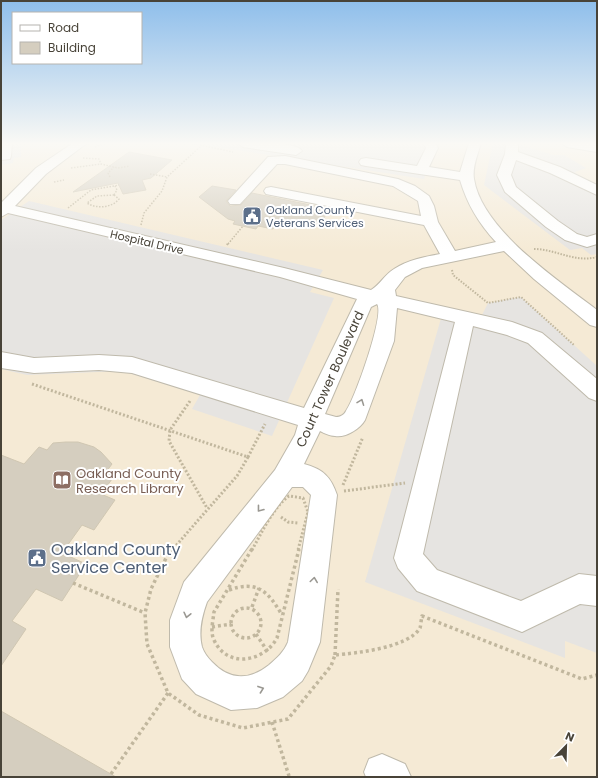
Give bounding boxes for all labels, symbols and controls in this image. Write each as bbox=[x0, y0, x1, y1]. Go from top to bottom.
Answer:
legend bbox=[12, 12, 142, 64]
text: Road bbox=[48, 19, 79, 36]
text: Building bbox=[48, 39, 96, 56]
place label: Oakland County Veterans Services bbox=[266, 202, 364, 231]
public building icon: Oakland County Veterans Services bbox=[241, 205, 263, 227]
street label: Hospital Drive bbox=[109, 226, 186, 258]
street label: Court Tower Boulevard bbox=[291, 308, 369, 450]
one-way arrow bbox=[357, 399, 365, 406]
place label: Oakland County Research Library bbox=[76, 464, 184, 498]
library icon: Oakland County Research Library bbox=[51, 469, 73, 491]
one-way arrow bbox=[257, 504, 264, 511]
place label: Oakland County Service Center bbox=[51, 538, 181, 579]
public building icon: Oakland County Service Center bbox=[26, 547, 48, 569]
one-way arrow bbox=[309, 577, 318, 583]
one-way arrow bbox=[183, 612, 191, 618]
one-way arrow bbox=[257, 685, 264, 694]
north arrow bbox=[546, 726, 586, 766]
text: N bbox=[563, 728, 577, 746]

